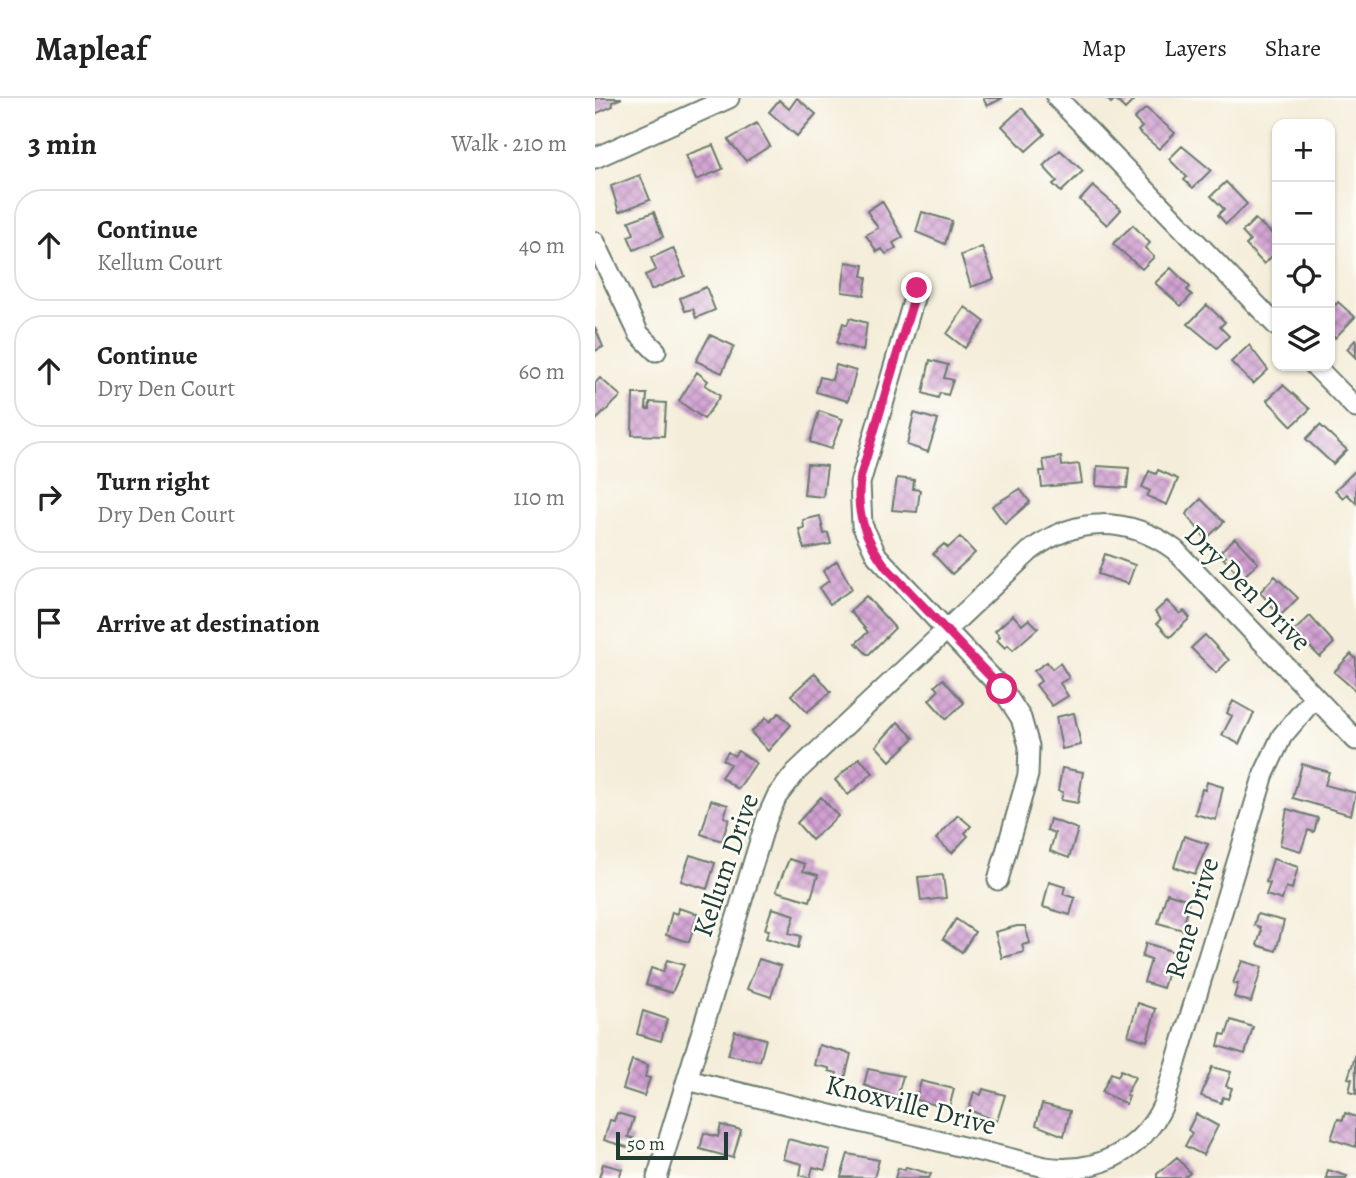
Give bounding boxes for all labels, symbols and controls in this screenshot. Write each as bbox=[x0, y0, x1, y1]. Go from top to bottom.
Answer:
text: Mapleaf bbox=[35, 26, 147, 71]
text: Map bbox=[1082, 32, 1126, 64]
text: Layers bbox=[1164, 32, 1227, 64]
text: Share bbox=[1265, 32, 1321, 64]
map controls bbox=[1272, 119, 1335, 371]
button: + bbox=[1272, 119, 1335, 182]
text: 3 min bbox=[28, 124, 97, 164]
text: Walk · 210 m bbox=[451, 128, 567, 159]
button: − bbox=[1272, 182, 1335, 245]
text: Continue bbox=[97, 212, 198, 247]
icon: ahead bbox=[30, 226, 68, 264]
text: 40 m bbox=[519, 230, 565, 261]
button: locate bbox=[1272, 245, 1335, 308]
text: Kellum Court bbox=[97, 247, 223, 278]
route end bbox=[901, 272, 932, 303]
button: layers bbox=[1272, 308, 1335, 371]
text: Continue bbox=[97, 338, 198, 373]
icon: ahead bbox=[30, 352, 68, 390]
text: 60 m bbox=[518, 356, 565, 387]
text: Dry Den Court bbox=[97, 373, 235, 404]
text: Turn right bbox=[97, 464, 210, 499]
icon: right bbox=[30, 478, 68, 516]
text: 110 m bbox=[513, 482, 565, 513]
text: Dry Den Court bbox=[97, 499, 235, 530]
street label: Dry Den Drive bbox=[1176, 516, 1320, 660]
icon: arrive bbox=[30, 604, 68, 642]
text: Arrive at destination bbox=[97, 606, 320, 641]
route start bbox=[986, 673, 1017, 704]
street label: Kellum Drive bbox=[684, 788, 768, 942]
street label: Rene Drive bbox=[1156, 853, 1228, 983]
street label: Knoxville Drive bbox=[822, 1065, 1000, 1145]
scale bar bbox=[616, 1129, 728, 1161]
text: 50 m bbox=[627, 1131, 665, 1157]

